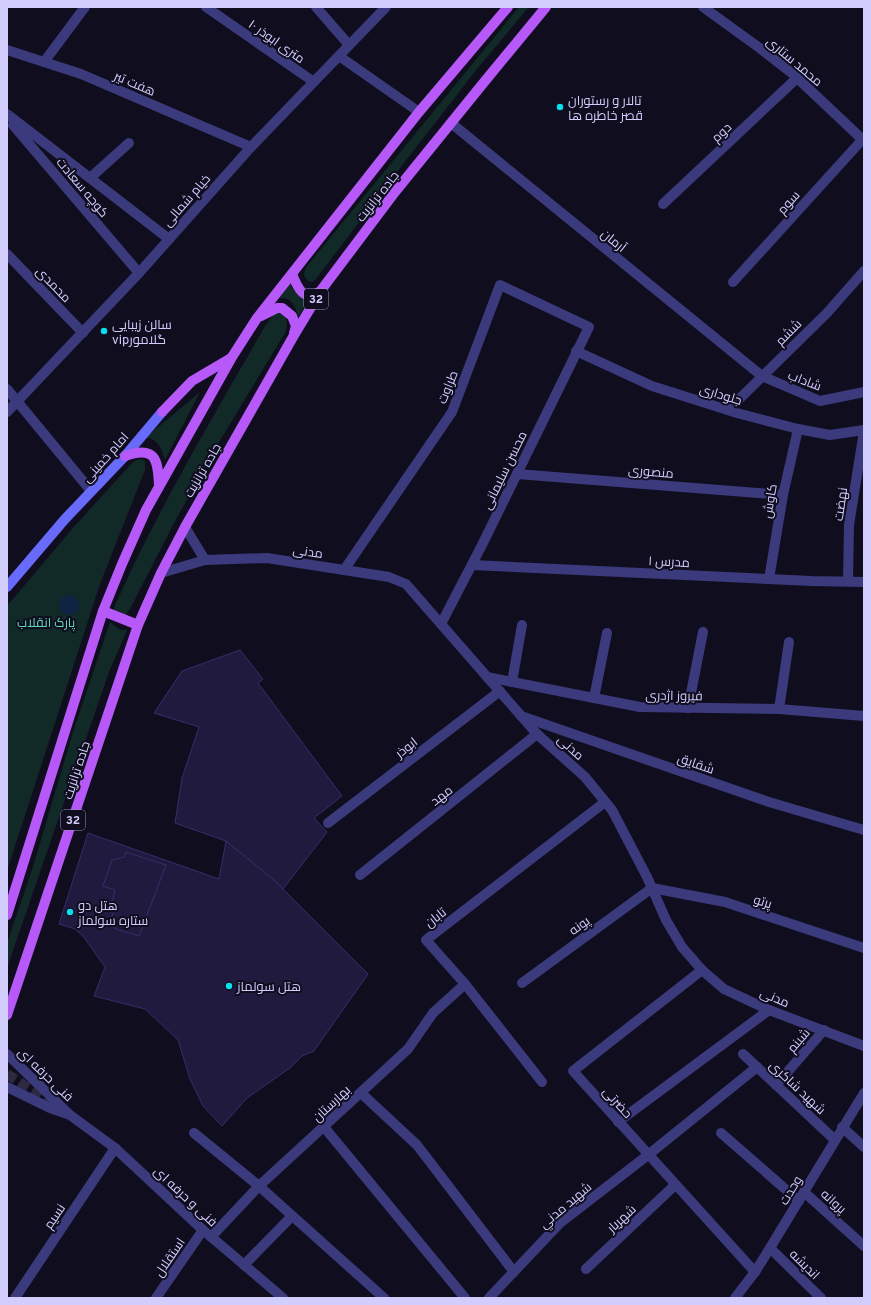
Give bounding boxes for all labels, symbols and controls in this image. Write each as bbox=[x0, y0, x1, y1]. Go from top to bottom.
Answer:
street label: ۱۰ متری ابوذر bbox=[245, 17, 307, 68]
street label: محمد ستاری bbox=[762, 34, 825, 91]
street label: هفت تير bbox=[110, 69, 157, 101]
place label: تالار و رستوران قصر خاطره ها bbox=[568, 94, 643, 125]
marker: تالار و رستوران قصر خاطره ها bbox=[555, 102, 565, 112]
street label: دوم bbox=[709, 120, 736, 147]
street label: کوچه سعادت bbox=[52, 155, 111, 221]
street label: جاده ترانزیت bbox=[354, 169, 403, 226]
street label: خیام شمالی bbox=[160, 172, 215, 231]
street label: سوم bbox=[775, 188, 804, 219]
street label: آرمان bbox=[597, 226, 630, 257]
street label: محمدی bbox=[32, 264, 73, 307]
road number: 32 bbox=[304, 289, 328, 309]
street label: ششم bbox=[773, 317, 806, 350]
place label: سالن زیبایی vipگلامور bbox=[112, 318, 172, 349]
marker: سالن زیبایی vipگلامور bbox=[99, 326, 109, 336]
street label: شاداب bbox=[785, 368, 823, 396]
street label: طراوت bbox=[435, 369, 463, 407]
street label: جلوداری bbox=[697, 382, 744, 410]
street label: محسن سلیمانی bbox=[480, 429, 532, 513]
street label: امام خمینی bbox=[80, 430, 133, 487]
street label: جاده ترانزیت bbox=[182, 441, 226, 501]
street label: منصوری bbox=[627, 463, 674, 483]
street label: کاوش bbox=[760, 483, 782, 520]
street label: نهضت bbox=[832, 486, 852, 522]
street label: مدنی bbox=[292, 543, 324, 563]
street label: مدرس ۱ bbox=[648, 554, 690, 572]
park label: پارک انقلاب bbox=[17, 616, 76, 632]
street label: فیروز اژدری bbox=[645, 688, 703, 705]
street label: مدنی bbox=[553, 732, 586, 765]
street label: ابوذر bbox=[392, 735, 422, 763]
street label: جاده ترانزیت bbox=[61, 739, 95, 802]
street label: شقایق bbox=[675, 751, 716, 779]
street label: مهد bbox=[428, 783, 457, 810]
road number: 32 bbox=[61, 810, 85, 830]
street label: پرتو bbox=[751, 892, 774, 914]
place label: هتل دو ستاره سولماز bbox=[77, 899, 148, 930]
street label: تابان bbox=[422, 905, 451, 932]
marker: هتل دو ستاره سولماز bbox=[65, 907, 75, 917]
street label: پونه bbox=[567, 913, 594, 940]
place label: هتل سولماز bbox=[236, 980, 301, 996]
marker: هتل سولماز bbox=[224, 981, 234, 991]
street label: مدنی bbox=[757, 986, 791, 1012]
street label: شبنم bbox=[785, 1026, 814, 1057]
street label: فنی حرفه ای bbox=[14, 1045, 76, 1106]
street label: شهید شاکری bbox=[765, 1058, 828, 1119]
street label: بهارستان bbox=[310, 1083, 355, 1126]
street label: حضرتی bbox=[598, 1084, 635, 1122]
street label: فنی و حرفه ای bbox=[150, 1164, 220, 1231]
street label: وحدت bbox=[777, 1173, 807, 1209]
street label: شهيد مدني bbox=[537, 1180, 596, 1234]
street label: پروانه bbox=[817, 1187, 849, 1218]
street label: نسيم bbox=[41, 1201, 70, 1233]
street label: شهریار bbox=[604, 1202, 640, 1238]
street label: استقلال bbox=[152, 1236, 190, 1281]
street label: اندیشه bbox=[785, 1247, 822, 1284]

